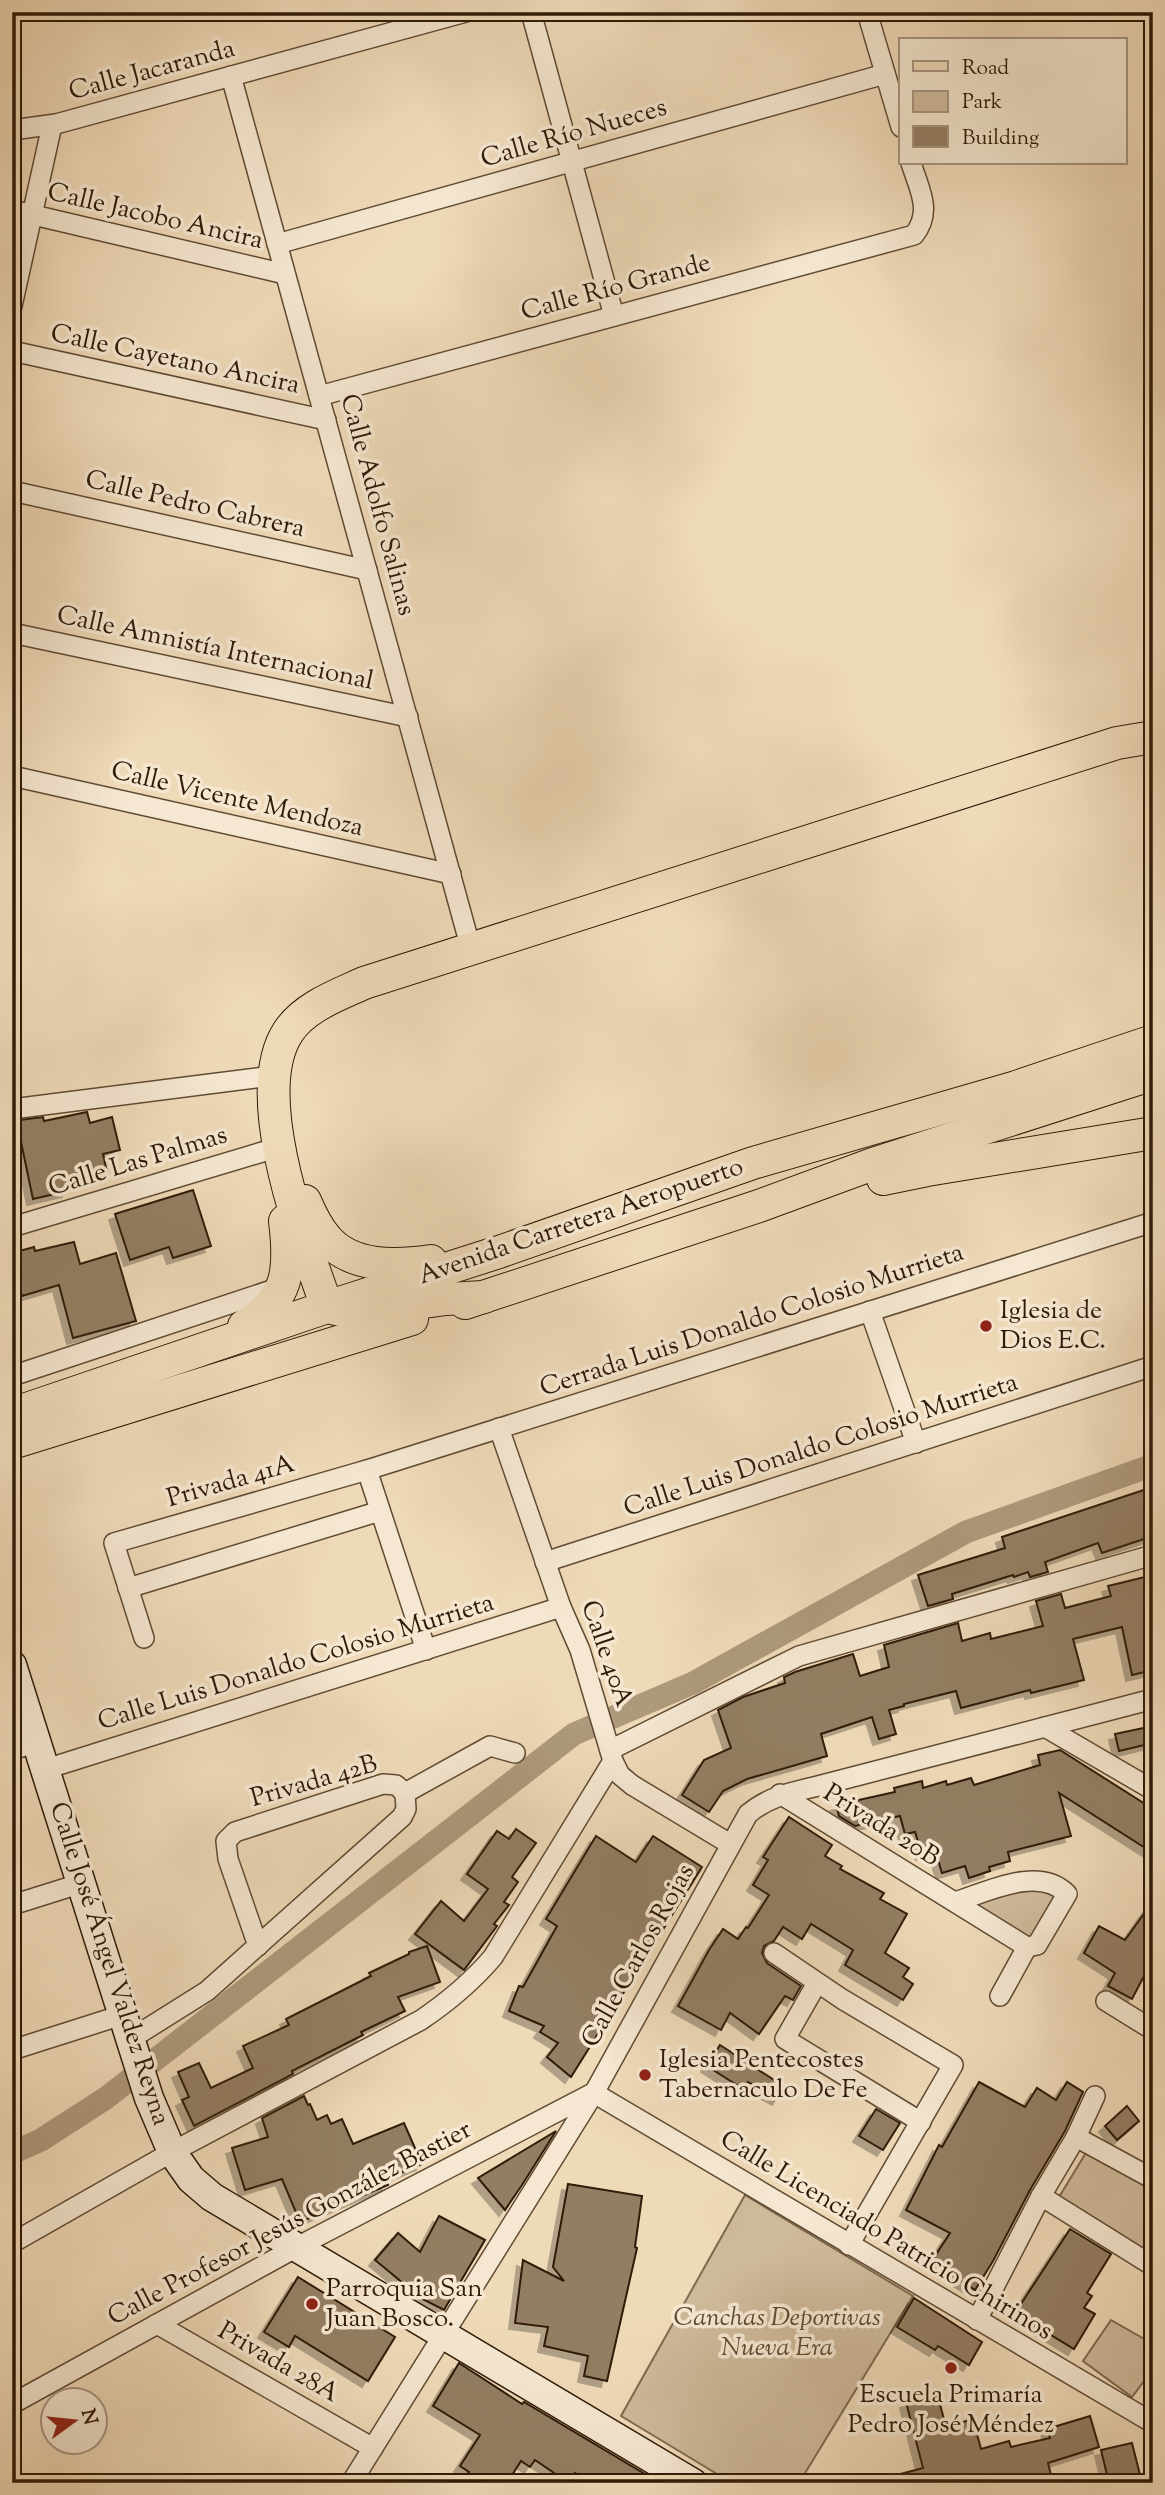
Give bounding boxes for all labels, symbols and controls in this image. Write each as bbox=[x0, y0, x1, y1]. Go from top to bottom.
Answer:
street label: Calle Jacaranda bbox=[65, 31, 239, 111]
legend bbox=[899, 38, 1126, 164]
text: Road bbox=[962, 54, 1009, 84]
text: Park bbox=[962, 88, 1003, 118]
street label: Calle Río Nueces bbox=[477, 90, 671, 178]
text: Building bbox=[962, 124, 1039, 154]
street label: Calle Jacobo Ancira bbox=[44, 174, 266, 260]
street label: Calle Río Grande bbox=[517, 245, 715, 331]
street label: Calle Cayetano Ancira bbox=[47, 316, 303, 404]
street label: Calle Adolfo Salinas bbox=[330, 390, 424, 620]
street label: Calle Pedro Cabrera bbox=[82, 462, 308, 548]
street label: Calle Amnistía Internacional bbox=[53, 597, 377, 701]
street label: Calle Vicente Mendoza bbox=[107, 753, 367, 847]
street label: Calle Las Palmas bbox=[44, 1117, 232, 1207]
street label: Avenida Carretera Aeropuerto bbox=[414, 1149, 748, 1295]
street label: Cerrada Luis Donaldo Colosio Murrieta bbox=[535, 1235, 969, 1407]
place label: Iglesia de Dios E.C. bbox=[1000, 1293, 1106, 1360]
marker: Iglesia de Dios E.C. bbox=[978, 1318, 994, 1334]
street label: Calle Luis Donaldo Colosio Murrieta bbox=[619, 1365, 1023, 1527]
street label: Privada 41A bbox=[163, 1446, 299, 1518]
street label: Calle Luis Donaldo Colosio Murrieta bbox=[93, 1585, 499, 1741]
street label: Calle 40A bbox=[570, 1596, 642, 1712]
street label: Privada 42B bbox=[246, 1746, 382, 1818]
street label: Privada 20B bbox=[816, 1776, 946, 1876]
street label: Calle José Ángel Valdez Reyna bbox=[39, 1798, 179, 2130]
street label: Calle Carlos Rojas bbox=[573, 1858, 705, 2054]
place label: Iglesia Pentecostes Tabernaculo De Fe bbox=[659, 2042, 868, 2109]
marker: Iglesia Pentecostes Tabernaculo De Fe bbox=[637, 2067, 653, 2083]
street label: Calle Profesor Jesús González Bastier bbox=[101, 2112, 479, 2336]
street label: Calle Licenciado Patricio Chirinos bbox=[713, 2122, 1059, 2350]
place label: Parroquia San Juan Bosco. bbox=[324, 2271, 483, 2338]
marker: Parroquia San Juan Bosco. bbox=[304, 2296, 320, 2312]
park label: Canchas Deportivas Nueva Era bbox=[673, 2300, 881, 2367]
street label: Privada 28A bbox=[210, 2313, 346, 2413]
marker: Escuela Primaría Pedro José Méndez bbox=[943, 2360, 959, 2376]
place label: Escuela Primaría Pedro José Méndez bbox=[848, 2377, 1054, 2444]
north arrow bbox=[38, 2386, 108, 2456]
text: N bbox=[73, 2406, 103, 2428]

